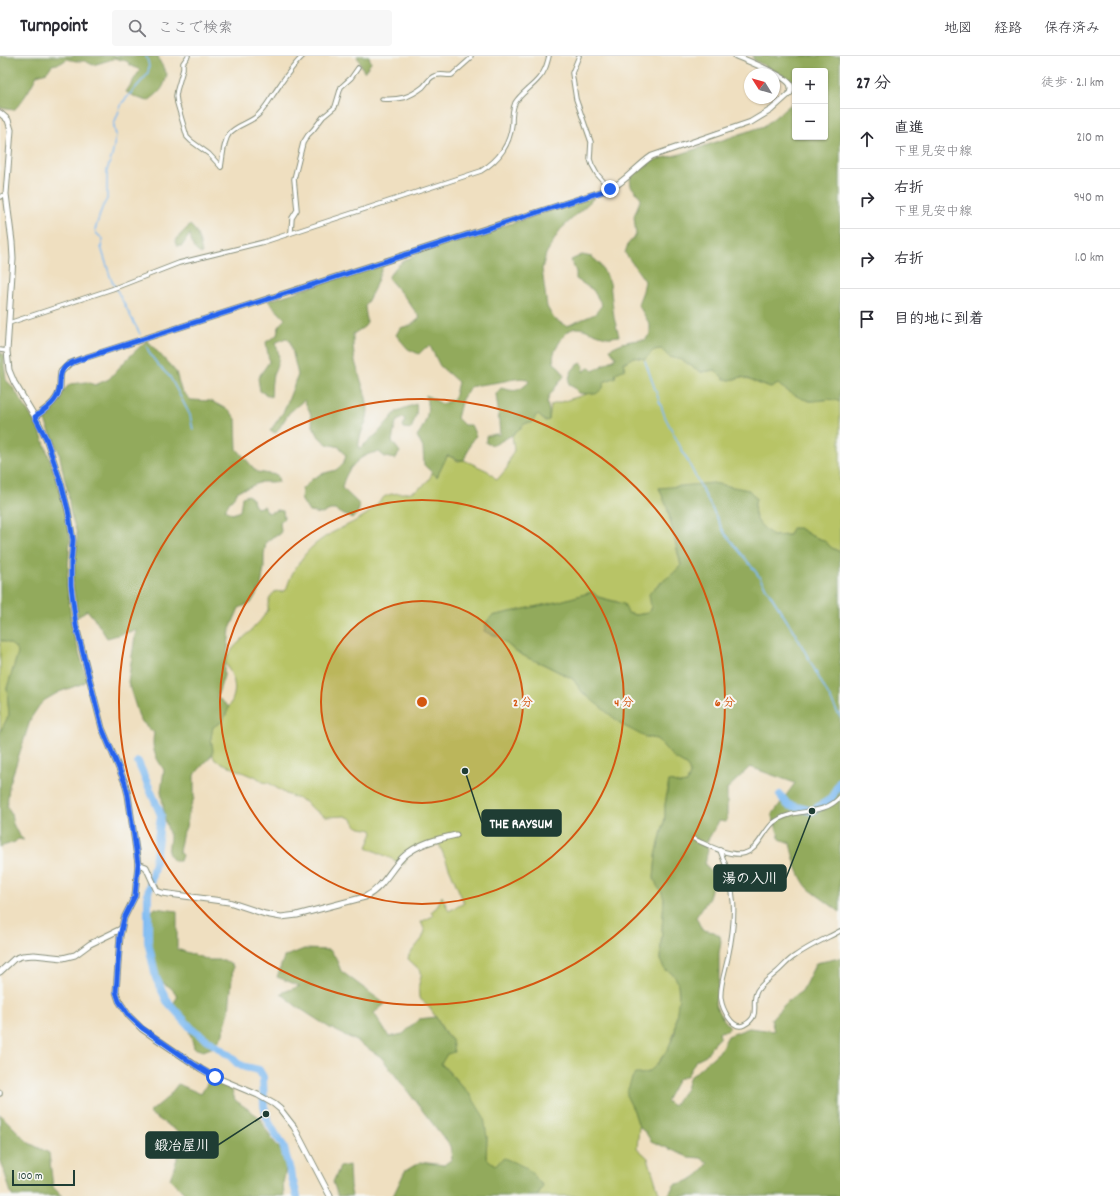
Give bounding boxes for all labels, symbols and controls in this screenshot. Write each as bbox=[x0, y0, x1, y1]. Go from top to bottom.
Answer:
search box bbox=[112, 10, 392, 46]
text: Turnpoint bbox=[20, 14, 88, 41]
icon: search bbox=[126, 17, 148, 39]
text: ここで検索 bbox=[158, 18, 233, 40]
text: 地図 bbox=[944, 19, 972, 39]
text: 経路 bbox=[994, 19, 1022, 39]
text: 保存済み bbox=[1044, 19, 1100, 39]
north arrow bbox=[744, 68, 780, 104]
map controls bbox=[792, 68, 828, 140]
button: + bbox=[792, 68, 828, 104]
text: 27 分 bbox=[856, 73, 891, 97]
text: 徒歩 · 2.1 km bbox=[1041, 74, 1104, 93]
button: − bbox=[792, 104, 828, 140]
text: 直進 bbox=[894, 118, 924, 140]
icon: ahead bbox=[856, 128, 878, 150]
text: 210 m bbox=[1076, 129, 1104, 148]
text: 下里見安中線 bbox=[894, 143, 972, 162]
text: 右折 bbox=[894, 178, 924, 200]
route end bbox=[601, 180, 619, 198]
icon: right bbox=[856, 188, 878, 210]
text: 940 m bbox=[1074, 189, 1104, 208]
text: 下里見安中線 bbox=[894, 203, 972, 222]
icon: right bbox=[856, 248, 878, 270]
text: 右折 bbox=[894, 249, 924, 271]
text: 1.0 km bbox=[1075, 249, 1104, 268]
icon: arrive bbox=[856, 308, 878, 330]
text: 目的地に到着 bbox=[894, 309, 984, 331]
centre of rings bbox=[415, 695, 429, 709]
text: 2 分 bbox=[513, 695, 533, 712]
text: 4 分 bbox=[614, 695, 634, 712]
text: 6 分 bbox=[715, 695, 735, 712]
callout: THE RAYSUM bbox=[482, 810, 561, 836]
text: THE RAYSUM bbox=[489, 815, 553, 835]
callout: 湯の入川 bbox=[714, 865, 786, 891]
text: 湯の入川 bbox=[722, 870, 778, 890]
route start bbox=[206, 1068, 224, 1086]
callout: 鍛冶屋川 bbox=[146, 1132, 218, 1158]
text: 鍛冶屋川 bbox=[154, 1137, 210, 1157]
scale bar bbox=[12, 1168, 75, 1187]
text: 100 m bbox=[18, 1169, 42, 1185]

